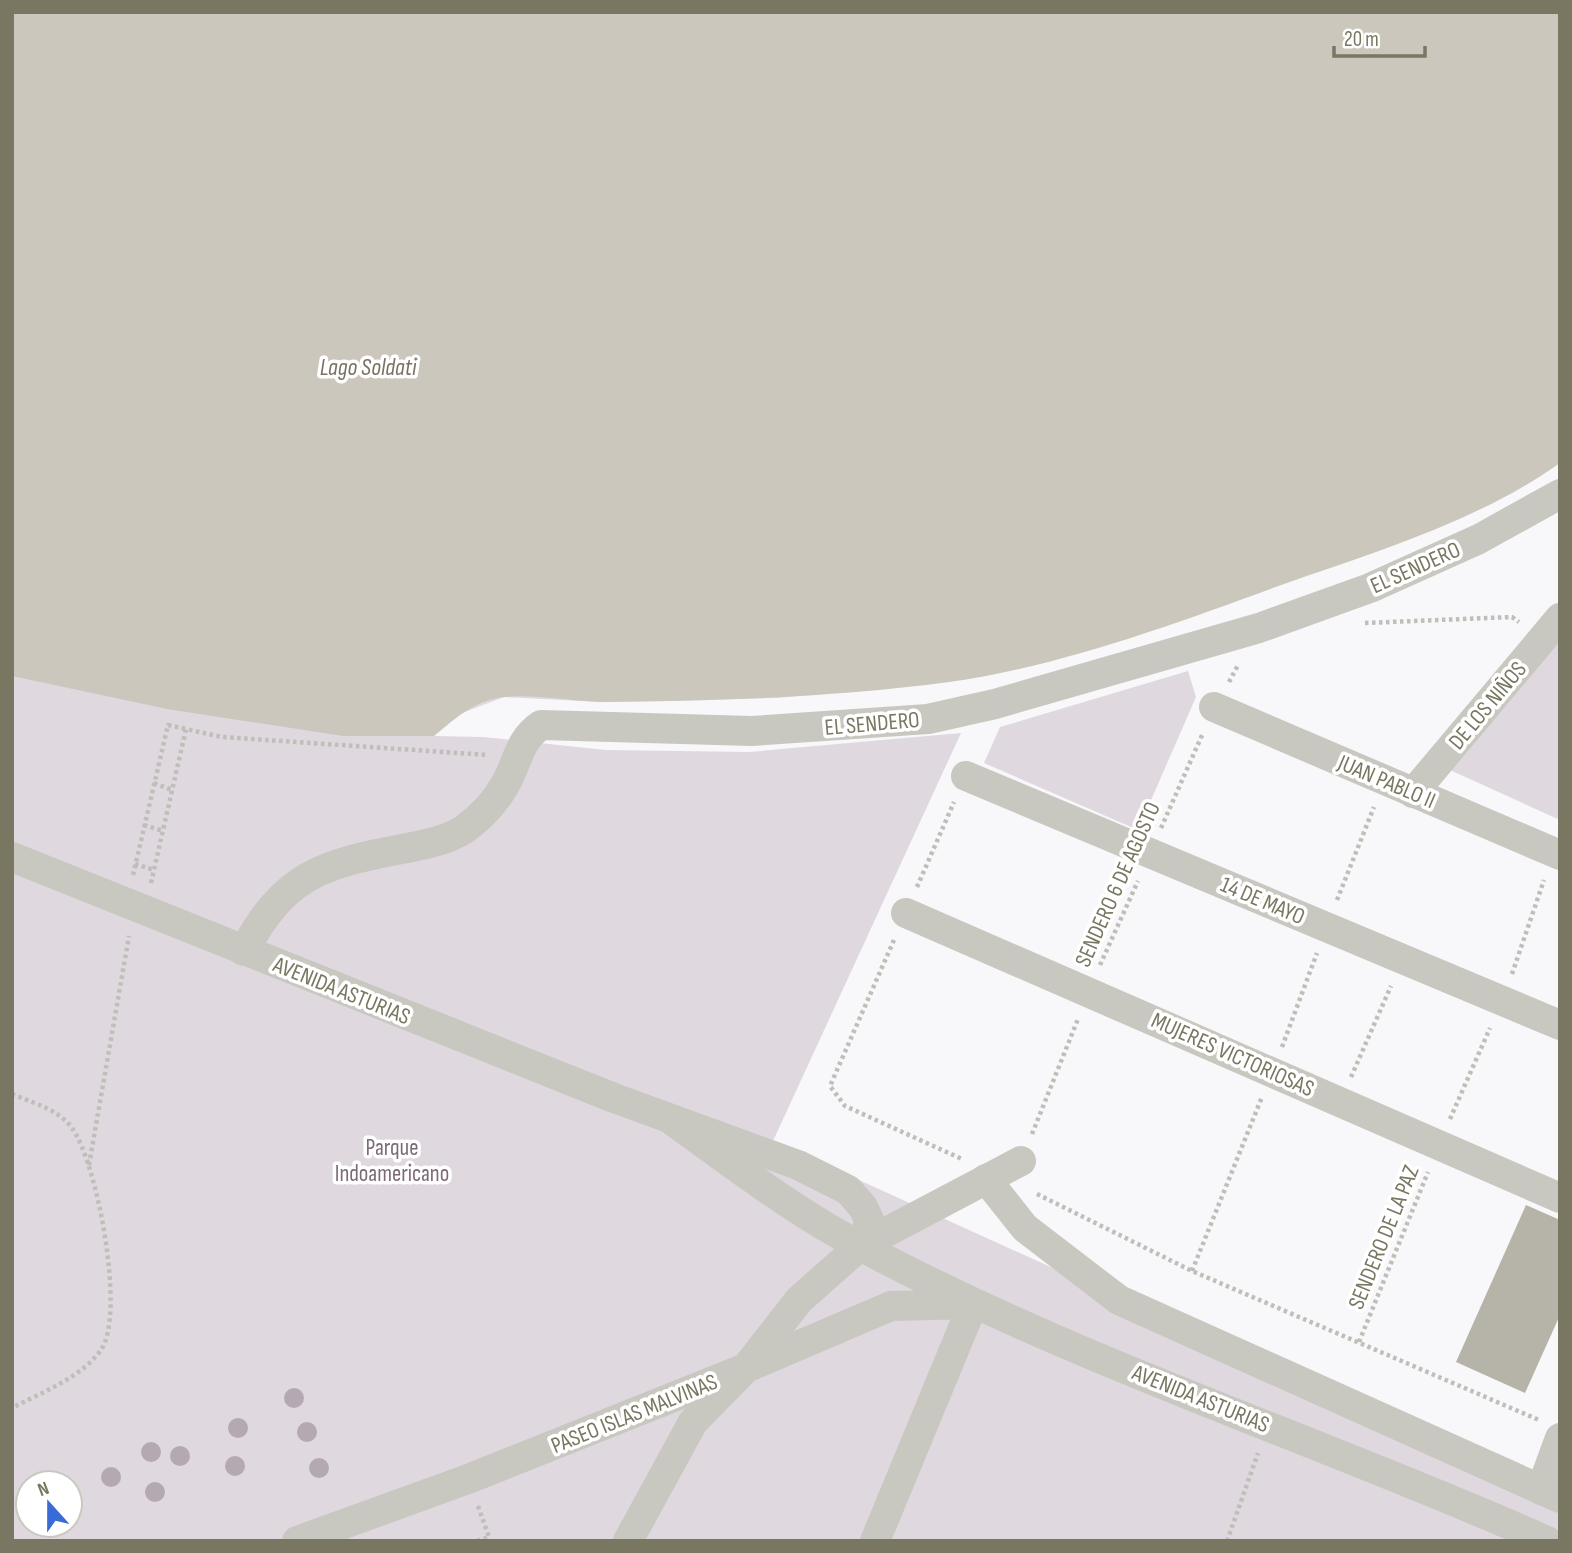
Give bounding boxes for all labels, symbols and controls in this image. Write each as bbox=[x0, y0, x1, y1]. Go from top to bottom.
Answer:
scale bar bbox=[1334, 14, 1425, 58]
text: 20 m bbox=[1344, 27, 1379, 52]
water label: Lago Soldati bbox=[320, 353, 417, 382]
street label: EL SENDERO bbox=[1366, 536, 1465, 600]
street label: DE LOS NIÑOS bbox=[1443, 656, 1533, 755]
street label: EL SENDERO bbox=[823, 706, 921, 742]
street label: JUAN PABLO II bbox=[1333, 749, 1439, 815]
street label: SENDERO 6 DE AGOSTO bbox=[1069, 797, 1167, 971]
street label: 14 DE MAYO bbox=[1216, 871, 1309, 931]
street label: AVENIDA ASTURIAS bbox=[268, 950, 414, 1031]
street label: MUJERES VICTORIOSAS bbox=[1147, 1007, 1318, 1103]
park label: Parque Indoamericano bbox=[335, 1134, 449, 1188]
street label: SENDERO DE LA PAZ bbox=[1342, 1161, 1426, 1313]
street label: AVENIDA ASTURIAS bbox=[1127, 1358, 1273, 1439]
street label: PASEO ISLAS MALVINAS bbox=[547, 1368, 722, 1460]
north arrow bbox=[14, 1469, 84, 1539]
text: N bbox=[35, 1477, 52, 1502]

